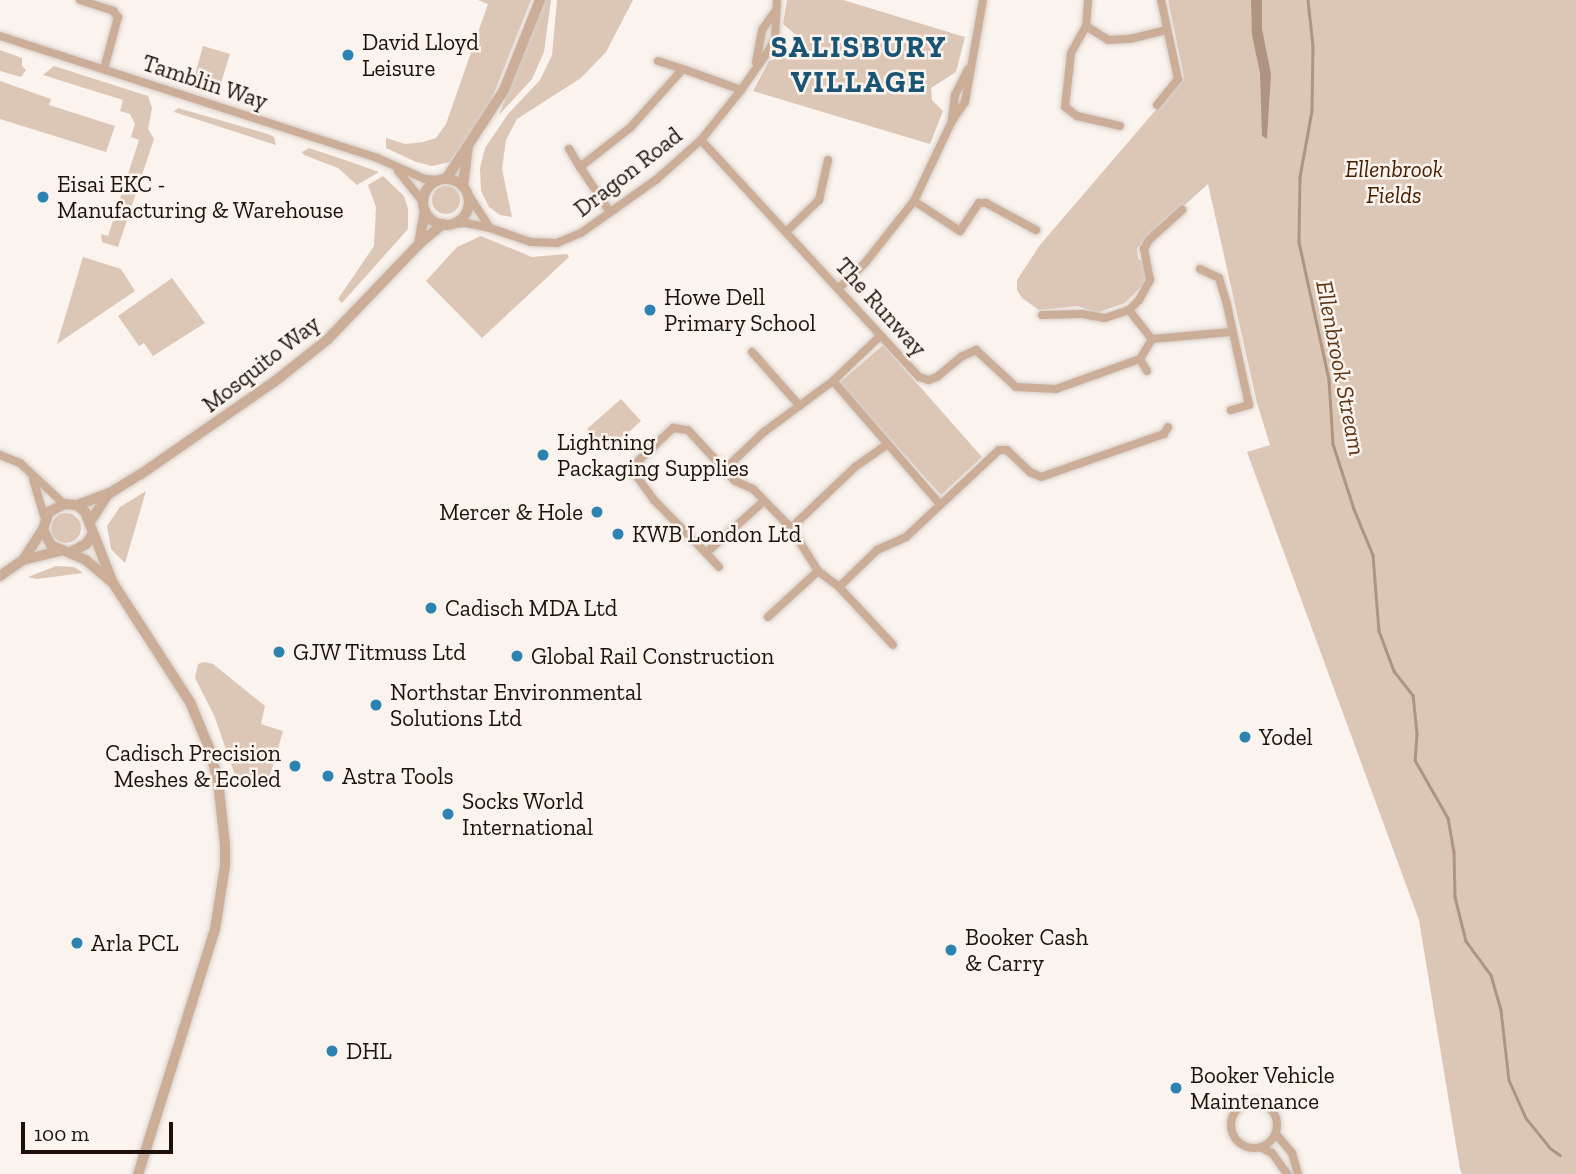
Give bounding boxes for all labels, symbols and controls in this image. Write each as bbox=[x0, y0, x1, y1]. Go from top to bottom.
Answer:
place label: David Lloyd Leisure bbox=[362, 28, 479, 82]
district label: SALISBURY VILLAGE bbox=[772, 29, 946, 100]
marker: David Lloyd Leisure bbox=[340, 47, 356, 63]
street label: Tamblin Way bbox=[139, 49, 271, 115]
street label: Dragon Road bbox=[569, 121, 687, 223]
park label: Ellenbrook Fields bbox=[1345, 155, 1443, 209]
place label: Eisai EKC - Manufacturing & Warehouse bbox=[57, 170, 344, 224]
marker: Eisai EKC - Manufacturing & Warehouse bbox=[35, 189, 51, 205]
street label: The Runway bbox=[830, 252, 932, 362]
water label: Ellenbrook Stream bbox=[1310, 278, 1372, 458]
place label: Howe Dell Primary School bbox=[664, 283, 816, 337]
marker: Howe Dell Primary School bbox=[642, 302, 658, 318]
street label: Mosquito Way bbox=[197, 310, 325, 418]
place label: Lightning Packaging Supplies bbox=[557, 428, 749, 482]
marker: Lightning Packaging Supplies bbox=[535, 447, 551, 463]
place label: Mercer & Hole bbox=[439, 498, 583, 526]
marker: Mercer & Hole bbox=[589, 504, 605, 520]
place label: KWB London Ltd bbox=[632, 520, 801, 548]
marker: KWB London Ltd bbox=[610, 526, 626, 542]
place label: Cadisch MDA Ltd bbox=[445, 594, 618, 622]
marker: Cadisch MDA Ltd bbox=[423, 600, 439, 616]
place label: GJW Titmuss Ltd bbox=[293, 638, 467, 666]
place label: Global Rail Construction bbox=[531, 642, 774, 670]
marker: GJW Titmuss Ltd bbox=[271, 644, 287, 660]
marker: Global Rail Construction bbox=[509, 648, 525, 664]
place label: Northstar Environmental Solutions Ltd bbox=[390, 678, 642, 732]
marker: Northstar Environmental Solutions Ltd bbox=[368, 697, 384, 713]
place label: Yodel bbox=[1259, 723, 1313, 751]
marker: Yodel bbox=[1237, 729, 1253, 745]
place label: Cadisch Precision Meshes & Ecoled bbox=[105, 739, 281, 793]
marker: Cadisch Precision Meshes & Ecoled bbox=[287, 758, 303, 774]
place label: Astra Tools bbox=[342, 762, 454, 790]
marker: Astra Tools bbox=[320, 768, 336, 784]
place label: Socks World International bbox=[462, 787, 593, 841]
marker: Socks World International bbox=[440, 806, 456, 822]
place label: Booker Cash & Carry bbox=[965, 923, 1089, 977]
place label: Arla PCL bbox=[91, 929, 178, 957]
marker: Arla PCL bbox=[69, 935, 85, 951]
marker: Booker Cash & Carry bbox=[943, 942, 959, 958]
place label: DHL bbox=[346, 1037, 392, 1065]
marker: DHL bbox=[324, 1043, 340, 1059]
place label: Booker Vehicle Maintenance bbox=[1190, 1061, 1336, 1115]
marker: Booker Vehicle Maintenance bbox=[1168, 1080, 1184, 1096]
scale bar bbox=[24, 1108, 177, 1152]
text: 100 m bbox=[34, 1121, 89, 1146]

